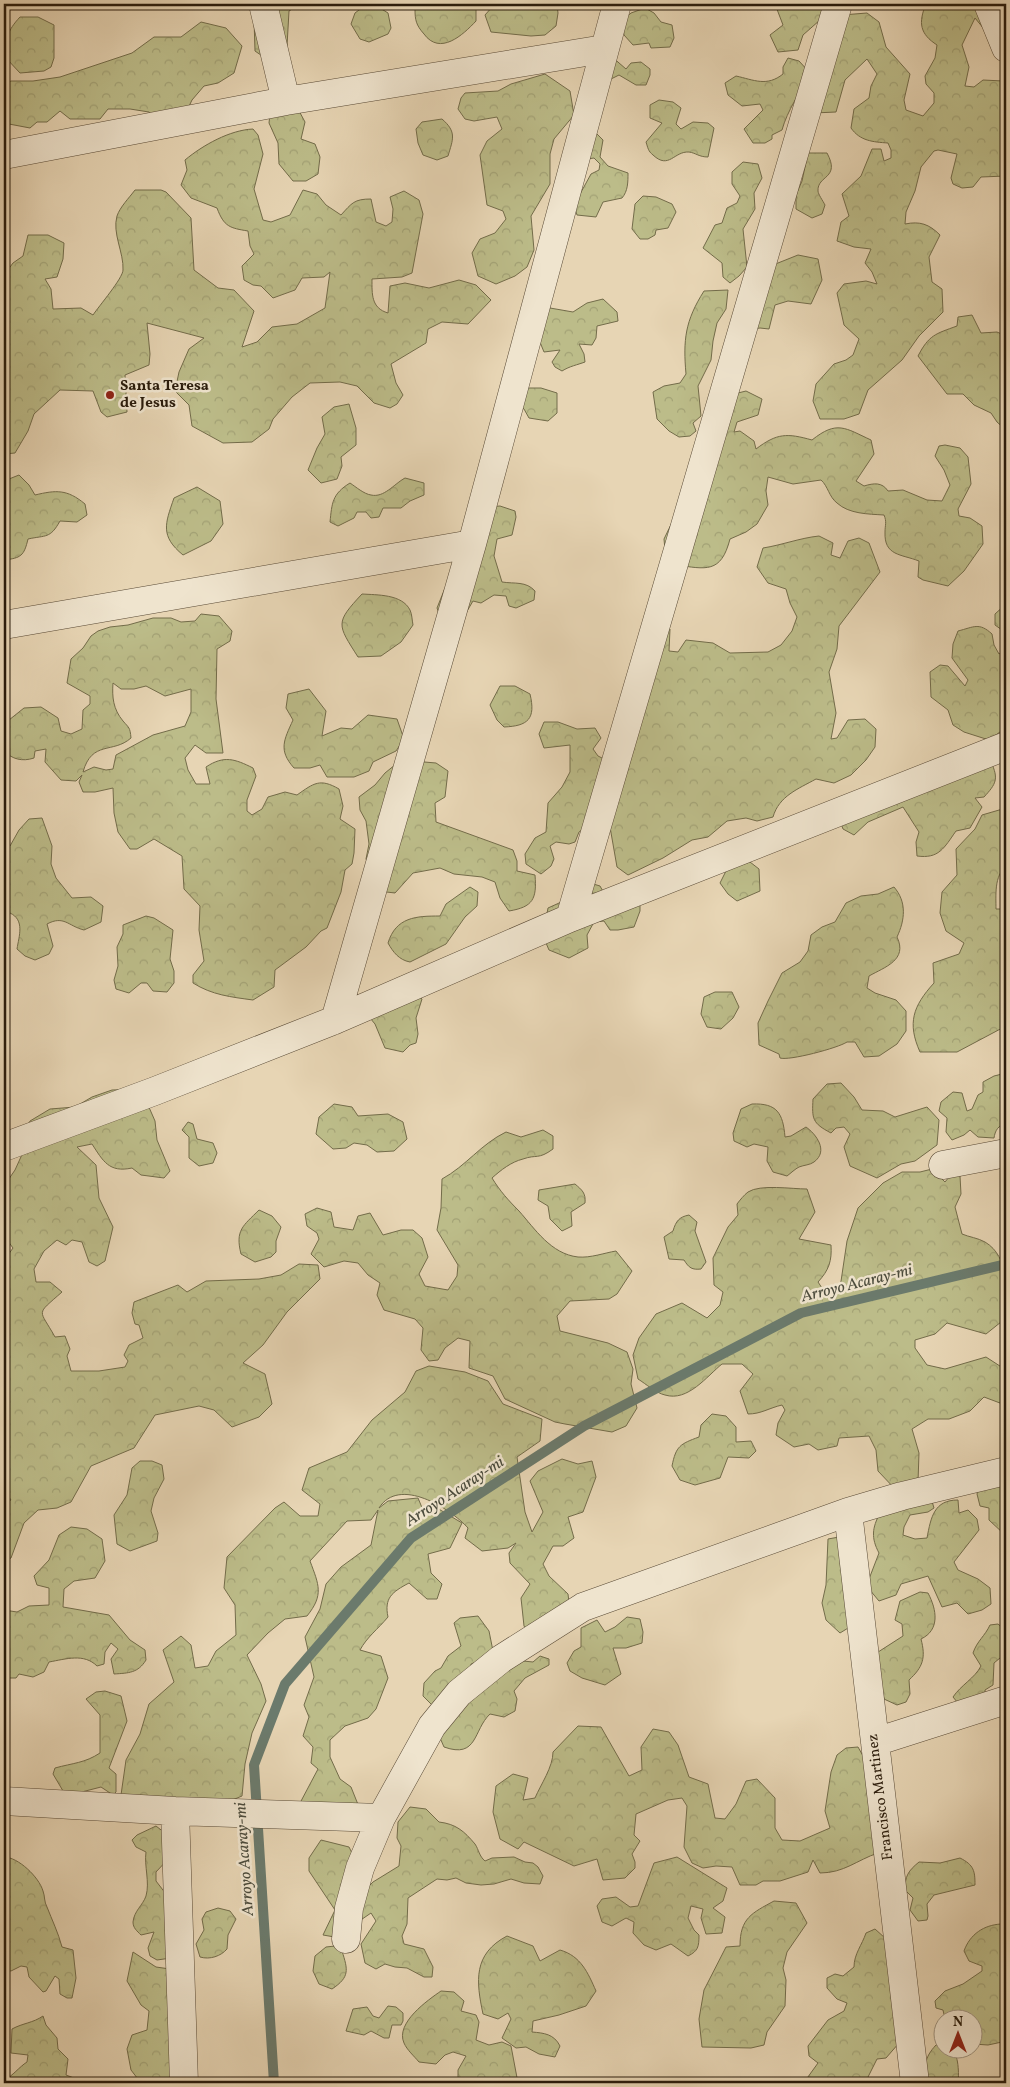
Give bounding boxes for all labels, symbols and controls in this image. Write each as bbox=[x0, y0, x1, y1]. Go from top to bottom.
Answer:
place label: Santa Teresa de Jesus bbox=[120, 376, 209, 414]
marker: Santa Teresa de Jesus bbox=[104, 389, 116, 401]
water label: Arroyo Acaray-mi bbox=[798, 1259, 916, 1309]
water label: Arroyo Acaray-mi bbox=[401, 1451, 509, 1533]
street label: Francisco Martinez bbox=[863, 1733, 899, 1861]
water label: Arroyo Acaray-mi bbox=[230, 1801, 260, 1917]
north arrow bbox=[932, 2010, 982, 2060]
text: N bbox=[953, 2013, 963, 2032]

